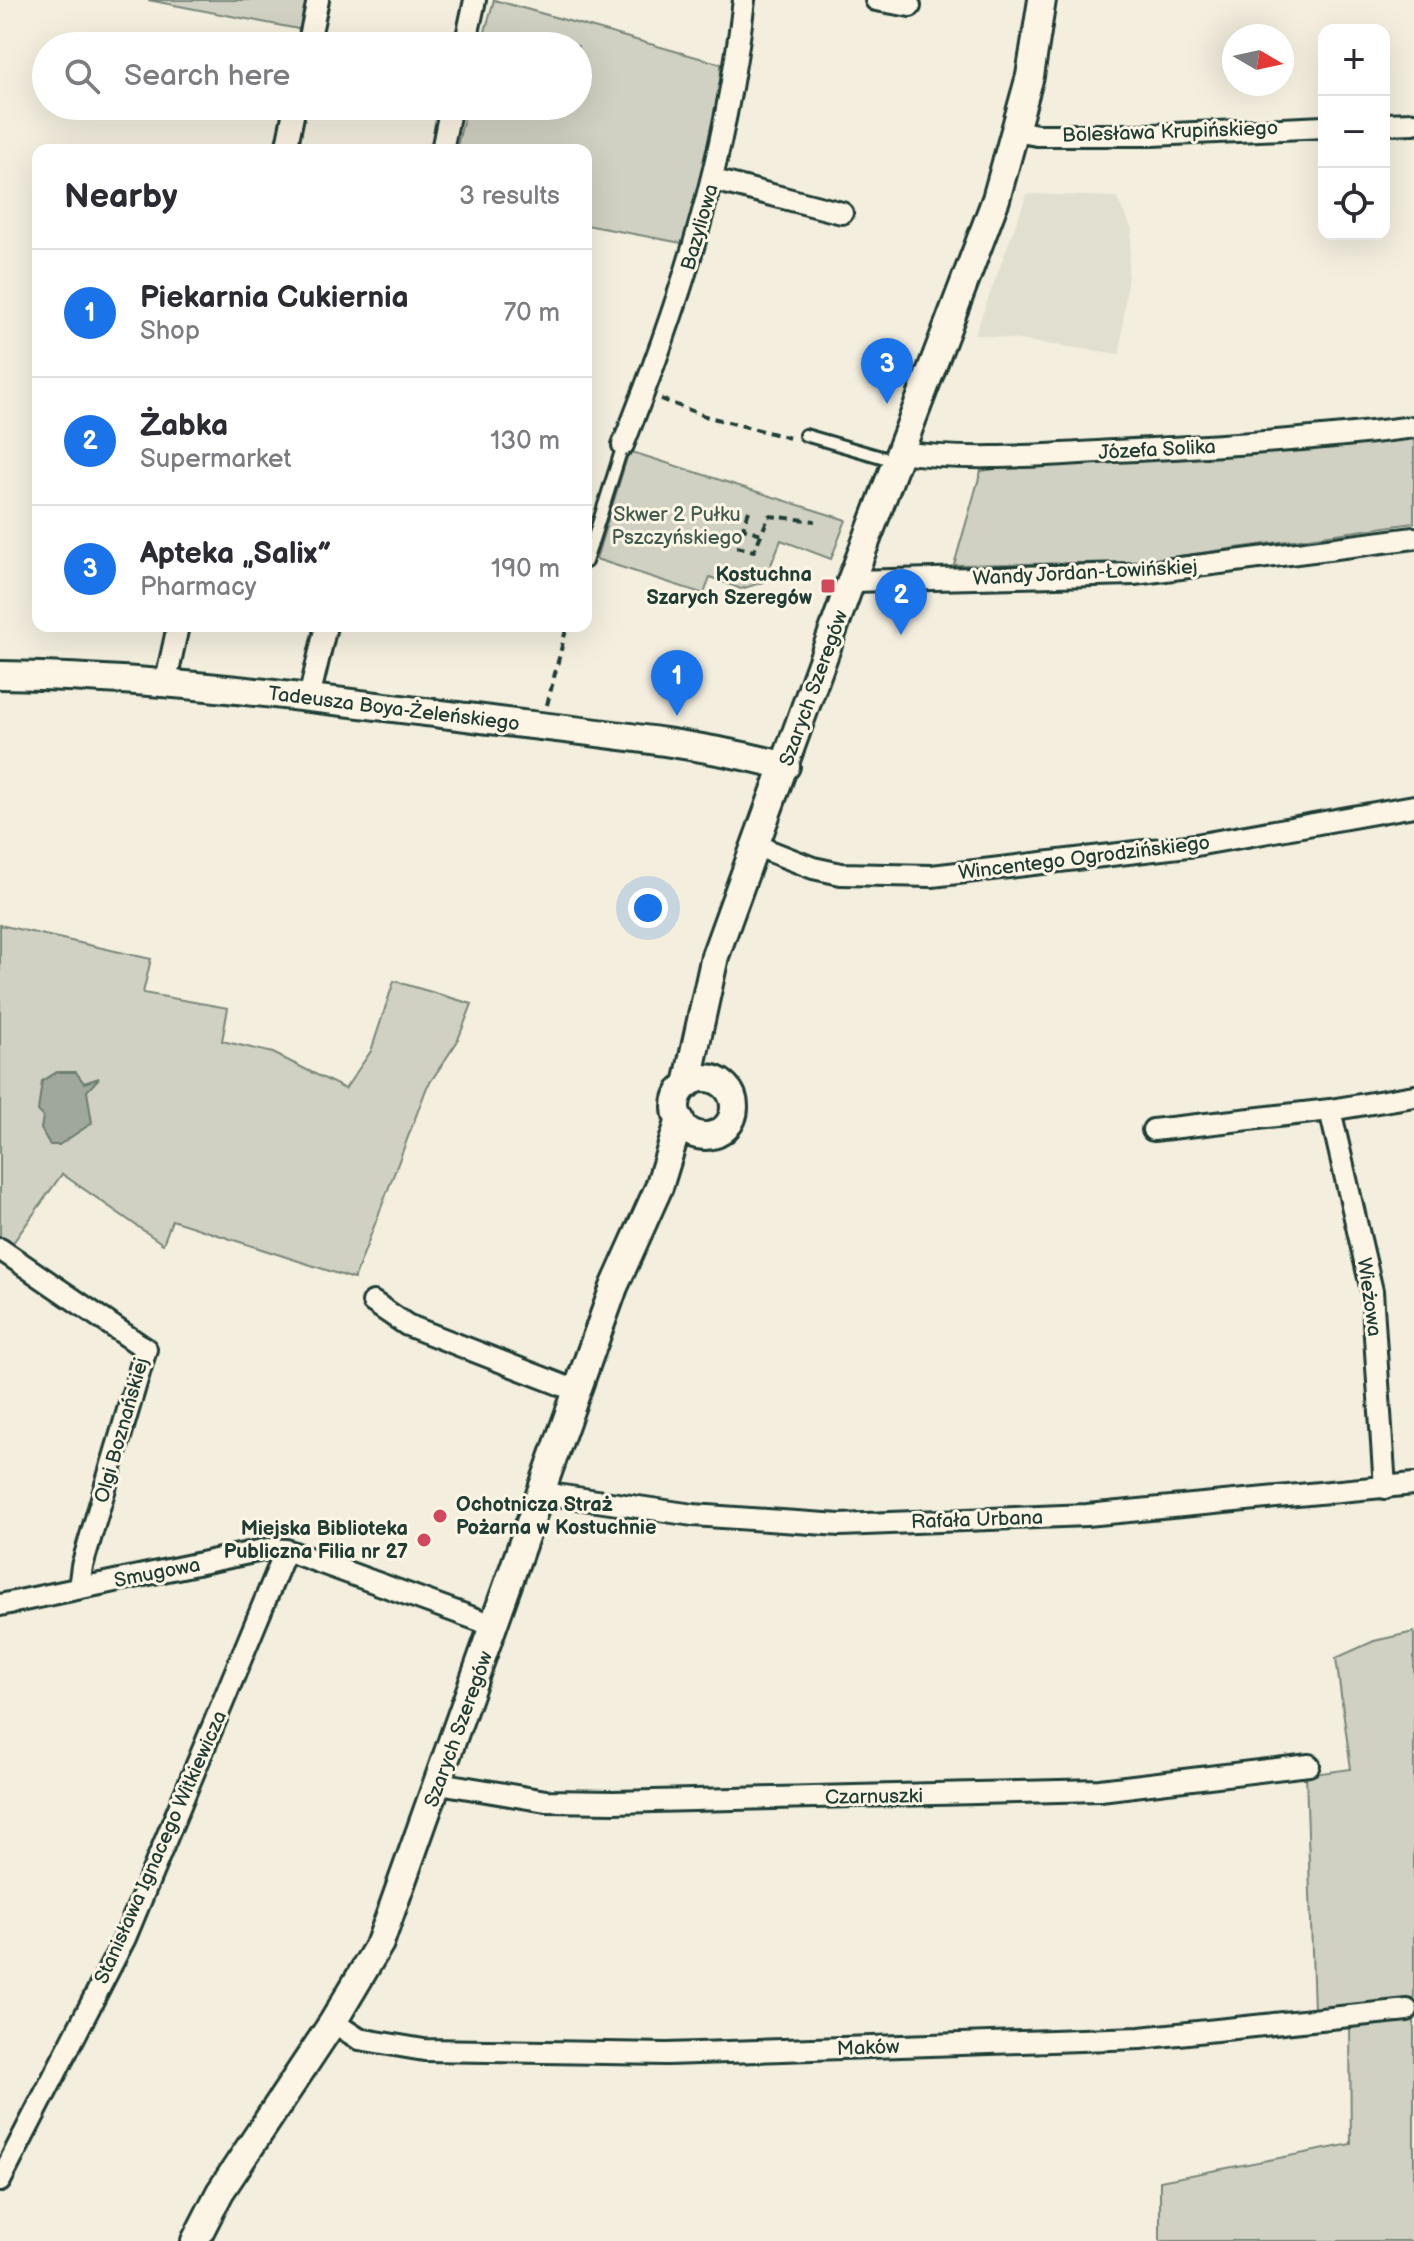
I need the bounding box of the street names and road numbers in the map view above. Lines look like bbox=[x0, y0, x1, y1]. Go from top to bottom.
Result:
street label: Bolesława Krupińskiego bbox=[1062, 116, 1278, 148]
street label: Bazyliowa bbox=[676, 181, 724, 273]
street label: Józefa Solika bbox=[1098, 435, 1216, 465]
street label: Wandy Jordan-Łowińskiej bbox=[972, 555, 1198, 591]
street label: Szarych Szeregów bbox=[775, 606, 854, 770]
street label: Tadeusza Boya-Żeleńskiego bbox=[267, 681, 521, 736]
street label: Wincentego Ogrodzińskiego bbox=[957, 831, 1211, 885]
street label: Wieżowa bbox=[1352, 1256, 1386, 1338]
street label: Olgi Boznańskiej bbox=[90, 1355, 154, 1506]
street label: Rafała Urbana bbox=[911, 1506, 1044, 1534]
street label: Smugowa bbox=[112, 1553, 202, 1593]
street label: Szarych Szeregów bbox=[420, 1647, 499, 1811]
street label: Stanisława Ignacego Witkiewicza bbox=[90, 1707, 232, 1988]
street label: Czarnuszki bbox=[825, 1784, 923, 1810]
street label: Maków bbox=[836, 2035, 900, 2061]

